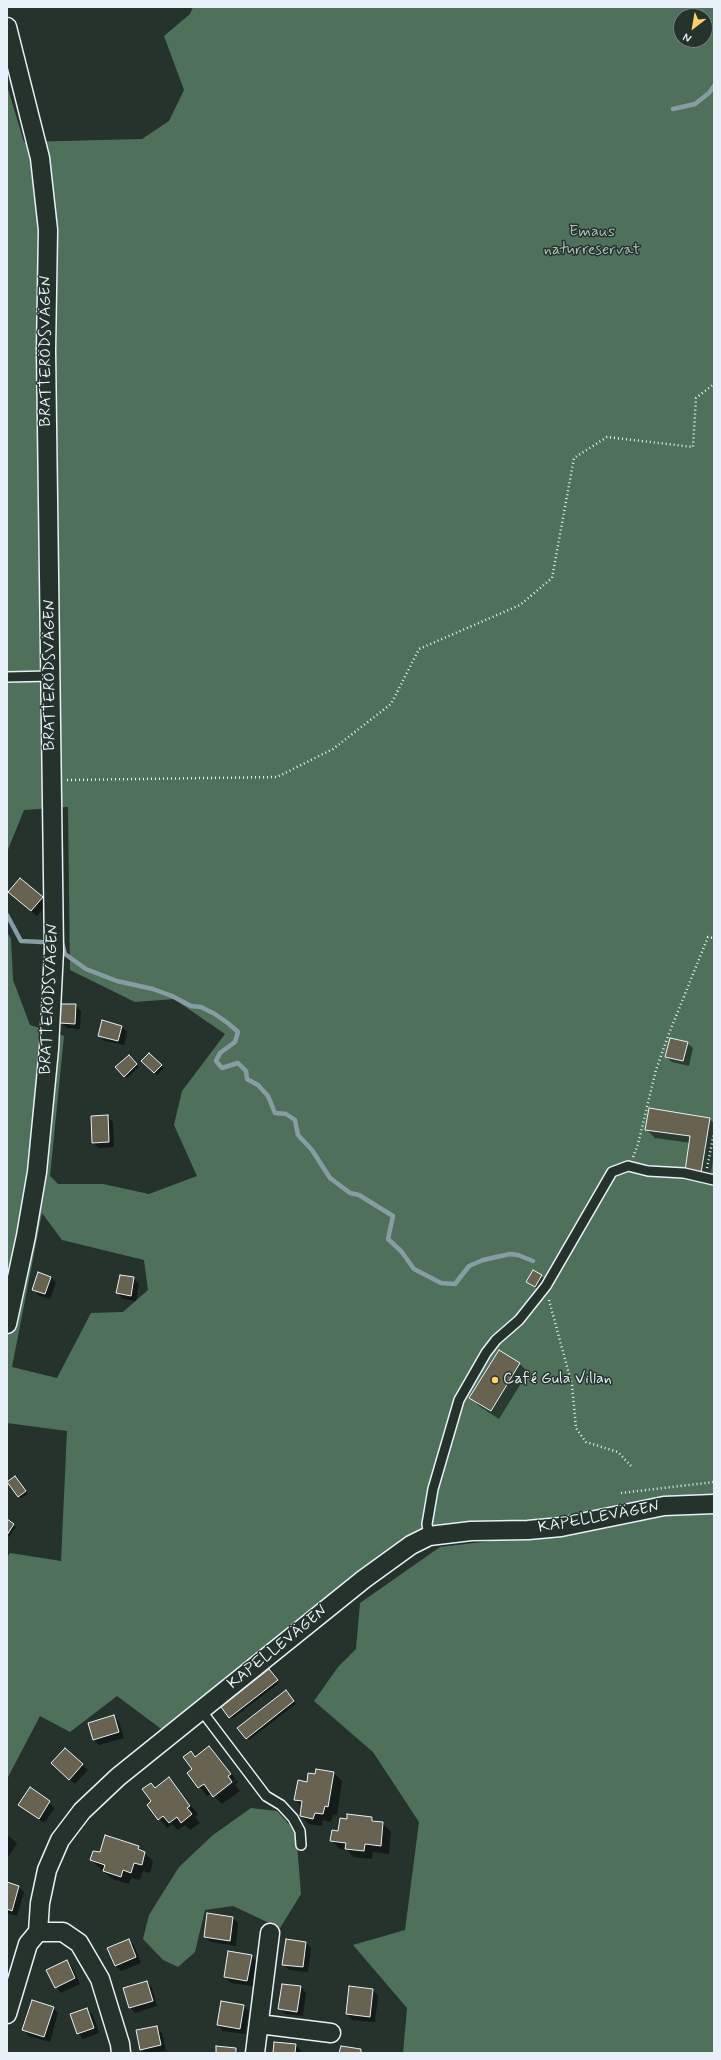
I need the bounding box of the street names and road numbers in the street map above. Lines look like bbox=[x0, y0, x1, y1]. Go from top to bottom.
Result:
street label: BRATTERÖDSVÄGEN bbox=[37, 275, 57, 427]
street label: BRATTERÖDSVÄGEN bbox=[41, 599, 61, 751]
street label: BRATTERÖDSVÄGEN bbox=[36, 923, 64, 1075]
street label: KAPELLEVÄGEN bbox=[537, 1498, 661, 1538]
street label: KAPELLEVÄGEN bbox=[224, 1602, 332, 1694]

